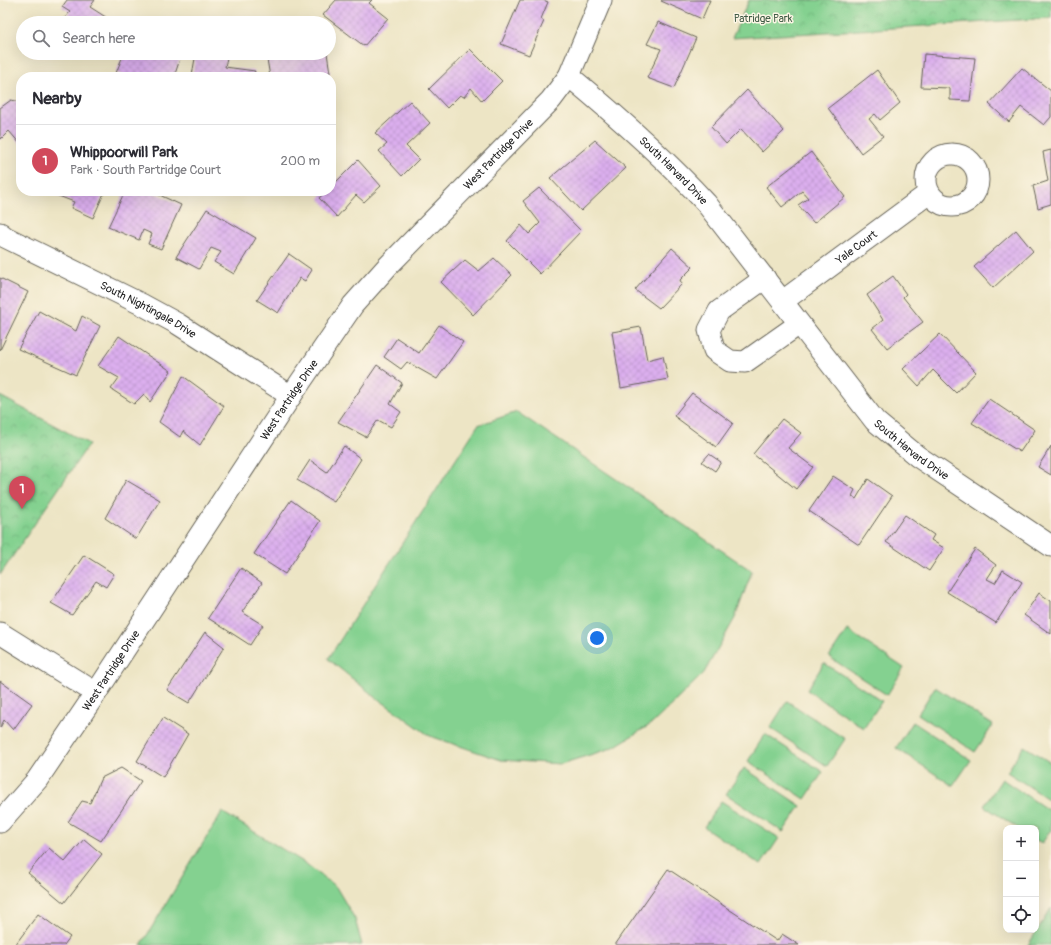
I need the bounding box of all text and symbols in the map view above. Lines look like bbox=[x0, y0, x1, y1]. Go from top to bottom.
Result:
park label: Patridge Park bbox=[734, 12, 793, 25]
search box bbox=[16, 16, 336, 60]
icon: search bbox=[30, 27, 52, 49]
text: Search here bbox=[62, 29, 135, 48]
text: Nearby bbox=[32, 88, 81, 109]
street label: West Partridge Drive bbox=[461, 115, 536, 192]
street label: South Harvard Drive bbox=[637, 134, 711, 207]
text: Whippoorwill Park bbox=[70, 143, 178, 162]
text: 1 bbox=[42, 153, 48, 169]
text: 200 m bbox=[281, 153, 320, 169]
text: Park · South Partridge Court bbox=[70, 162, 221, 178]
street label: Yale Court bbox=[832, 227, 880, 267]
street label: South Nightingale Drive bbox=[98, 278, 199, 341]
street label: West Partridge Drive bbox=[257, 357, 321, 442]
street label: South Harvard Drive bbox=[871, 416, 952, 482]
pin: 1 bbox=[9, 476, 35, 509]
street label: West Partridge Drive bbox=[79, 627, 142, 713]
your location bbox=[587, 628, 607, 648]
map controls bbox=[1003, 825, 1039, 933]
button: + bbox=[1003, 825, 1039, 861]
button: − bbox=[1003, 861, 1039, 897]
button: locate bbox=[1003, 897, 1039, 933]

